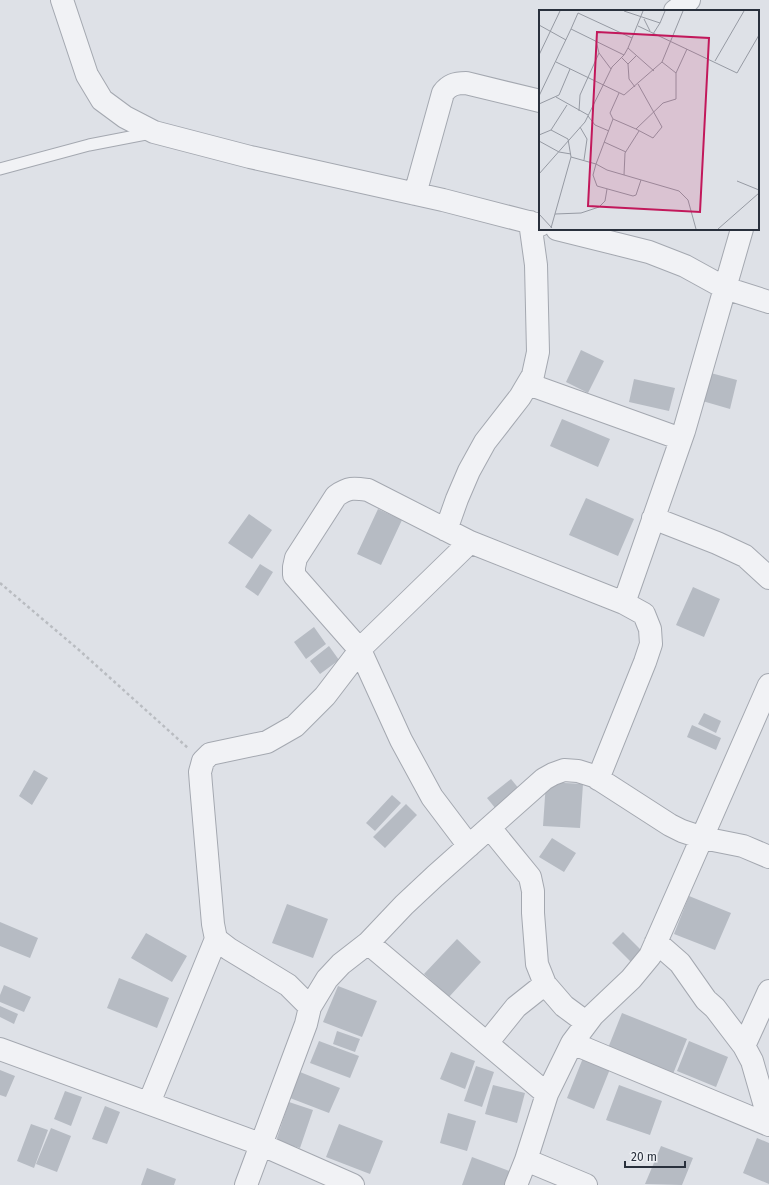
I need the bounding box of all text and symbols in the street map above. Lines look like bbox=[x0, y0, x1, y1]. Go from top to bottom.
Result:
inset map bbox=[539, 10, 759, 230]
scale bar bbox=[625, 1143, 685, 1169]
text: 20 m bbox=[631, 1150, 657, 1164]

